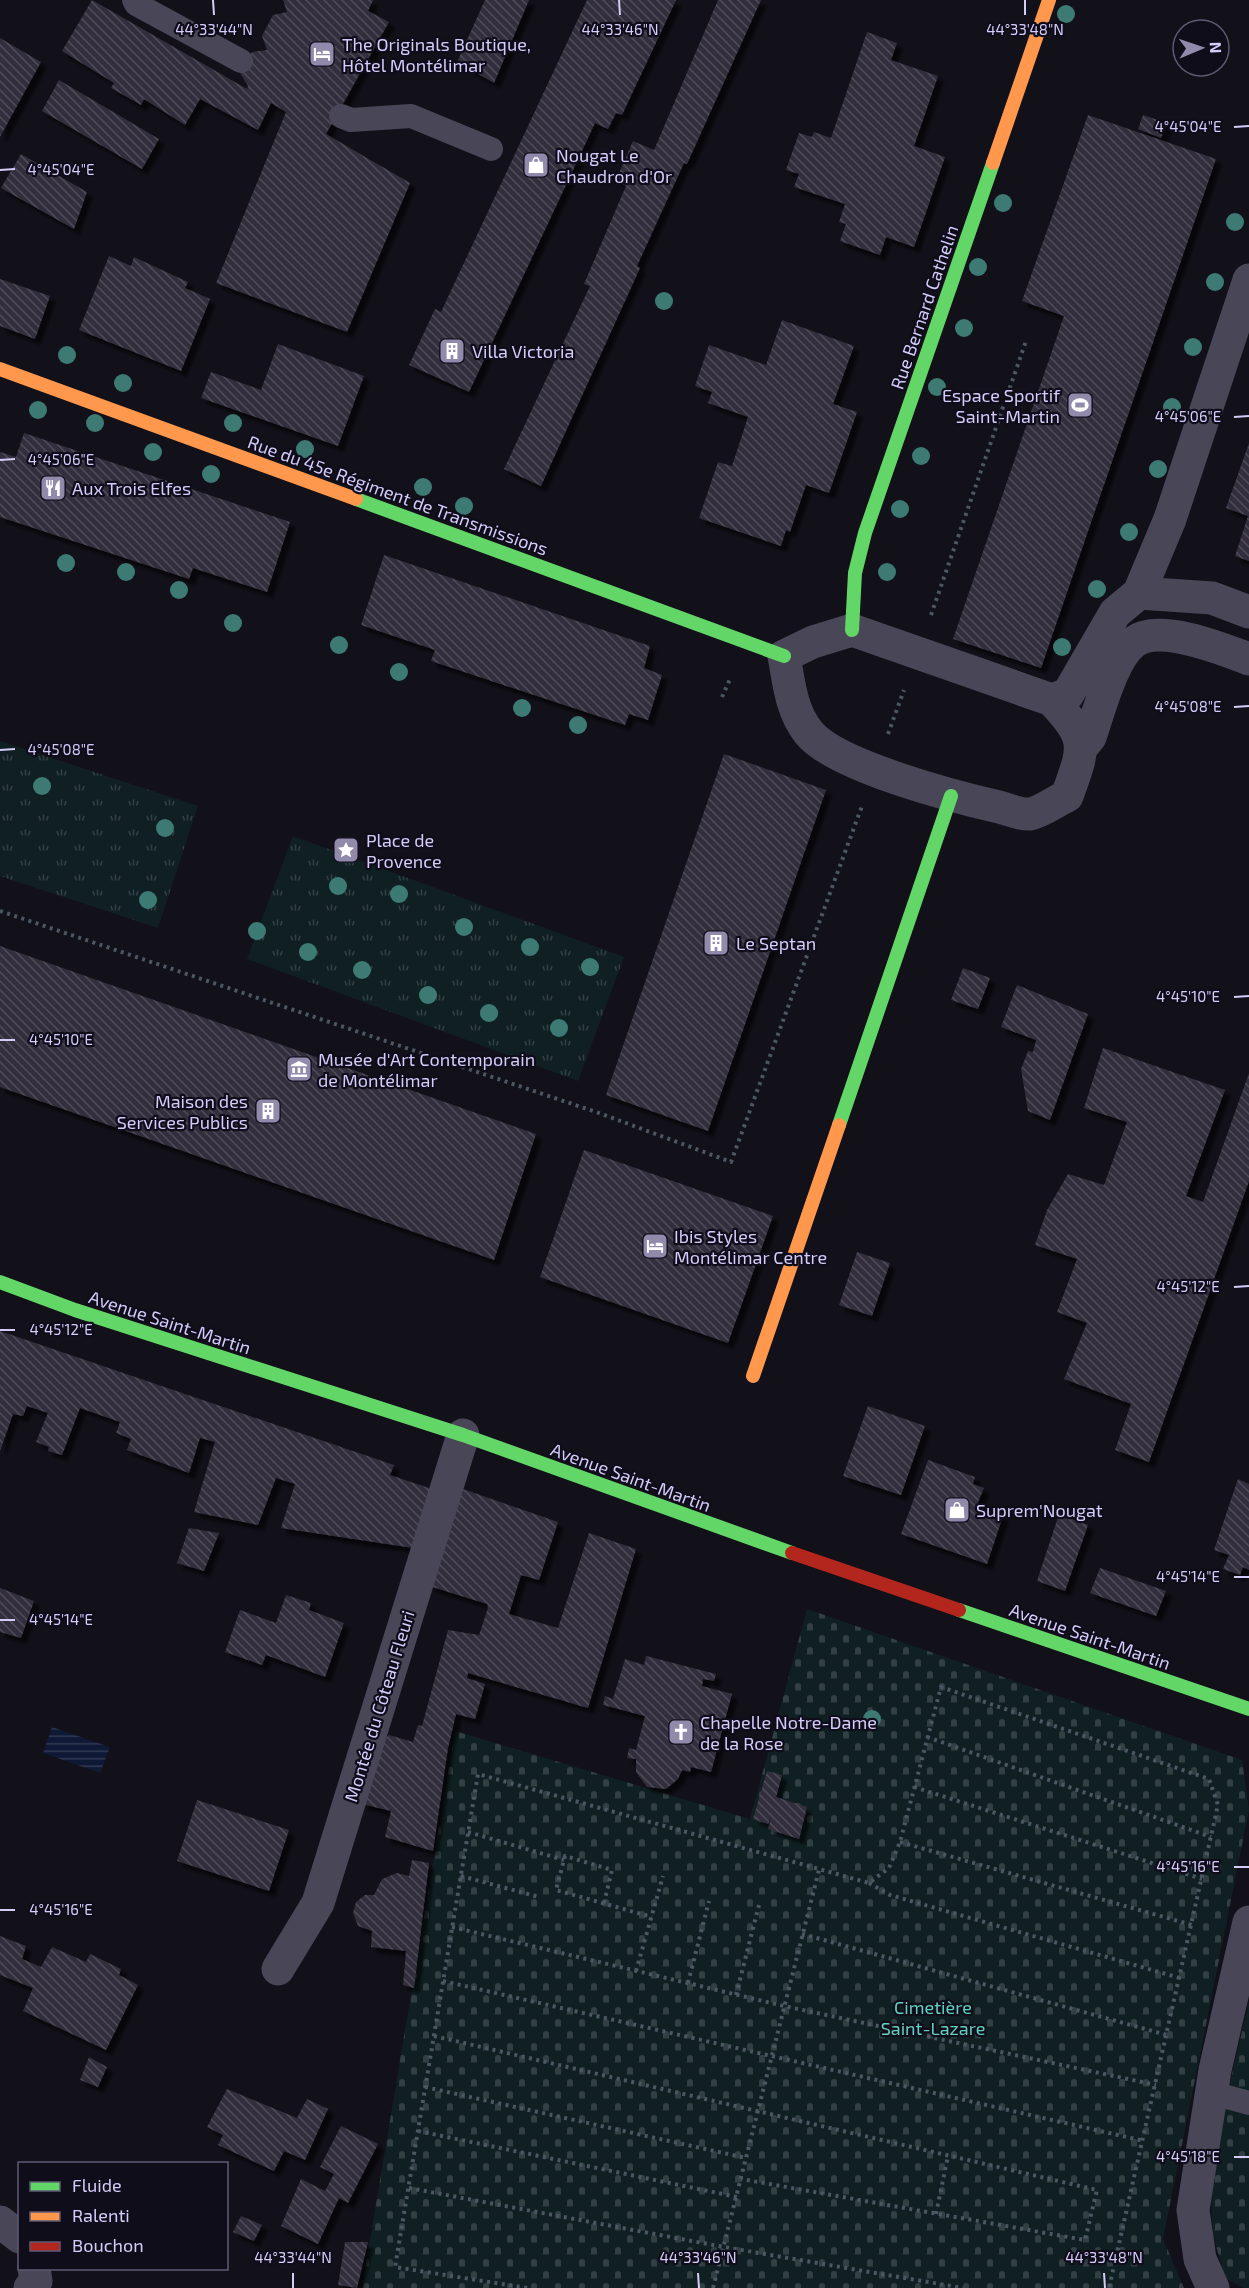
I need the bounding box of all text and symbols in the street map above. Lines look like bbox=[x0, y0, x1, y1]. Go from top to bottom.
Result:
north arrow bbox=[1171, 18, 1231, 78]
text: 44°33'44"N bbox=[175, 20, 253, 38]
text: 44°33'46"N bbox=[581, 20, 659, 38]
text: 44°33'48"N bbox=[986, 20, 1064, 38]
place label: The Originals Boutique, Hôtel Montélimar bbox=[342, 33, 531, 76]
hotel icon: The Originals Boutique, Hôtel Montélimar bbox=[307, 39, 337, 69]
text: N bbox=[1207, 41, 1226, 54]
text: 4°45'04"E bbox=[1155, 117, 1221, 135]
place label: Nougat Le Chaudron d'Or bbox=[556, 144, 672, 187]
shop icon: Nougat Le Chaudron d'Or bbox=[521, 150, 551, 180]
text: 4°45'04"E bbox=[28, 160, 94, 178]
street label: Rue Bernard Cathelin bbox=[886, 222, 962, 392]
building icon: Villa Victoria bbox=[437, 336, 467, 366]
place label: Villa Victoria bbox=[472, 340, 574, 362]
place label: Espace Sportif Saint-Martin bbox=[942, 384, 1061, 427]
sports icon: Espace Sportif Saint-Martin bbox=[1065, 390, 1095, 420]
text: 4°45'06"E bbox=[1155, 407, 1221, 425]
street label: Rue du 45e Régiment de Transmissions bbox=[245, 430, 551, 560]
text: 4°45'06"E bbox=[28, 450, 94, 468]
restaurant icon: Aux Trois Elfes bbox=[38, 473, 68, 503]
place label: Aux Trois Elfes bbox=[72, 477, 191, 499]
text: 4°45'08"E bbox=[1155, 697, 1221, 715]
text: 4°45'08"E bbox=[28, 740, 94, 758]
place label: Place de Provence bbox=[366, 829, 442, 872]
place icon: Place de Provence bbox=[331, 835, 361, 865]
building icon: Le Septan bbox=[701, 928, 731, 958]
place label: Le Septan bbox=[736, 932, 816, 954]
text: 4°45'10"E bbox=[1156, 987, 1220, 1005]
text: 4°45'10"E bbox=[29, 1030, 93, 1048]
place label: Musée d'Art Contemporain de Montélimar bbox=[318, 1048, 535, 1091]
museum icon: Musée d'Art Contemporain de Montélimar bbox=[284, 1054, 314, 1084]
place label: Maison des Services Publics bbox=[117, 1090, 248, 1133]
building icon: Maison des Services Publics bbox=[253, 1096, 283, 1126]
place label: Ibis Styles Montélimar Centre bbox=[674, 1225, 827, 1268]
hotel icon: Ibis Styles Montélimar Centre bbox=[640, 1231, 670, 1261]
text: 4°45'12"E bbox=[1156, 1277, 1220, 1295]
street label: Avenue Saint-Martin bbox=[86, 1285, 254, 1359]
text: 4°45'12"E bbox=[29, 1320, 93, 1338]
street label: Avenue Saint-Martin bbox=[548, 1438, 714, 1516]
shop icon: Suprem'Nougat bbox=[942, 1495, 972, 1525]
place label: Suprem'Nougat bbox=[976, 1499, 1103, 1521]
text: 4°45'14"E bbox=[1156, 1567, 1220, 1585]
street label: Avenue Saint-Martin bbox=[1007, 1598, 1173, 1674]
street label: Montée du Côteau Fleuri bbox=[339, 1608, 419, 1804]
text: 4°45'14"E bbox=[29, 1610, 93, 1628]
place label: Chapelle Notre-Dame de la Rose bbox=[700, 1711, 877, 1754]
church icon: Chapelle Notre-Dame de la Rose bbox=[666, 1717, 696, 1747]
text: 4°45'16"E bbox=[1156, 1857, 1220, 1875]
text: 4°45'16"E bbox=[29, 1900, 93, 1918]
park label: Cimetière Saint-Lazare bbox=[881, 1996, 985, 2039]
text: 4°45'18"E bbox=[1156, 2147, 1220, 2165]
legend bbox=[18, 2162, 228, 2270]
text: Fluide bbox=[72, 2174, 122, 2196]
text: Ralenti bbox=[72, 2204, 130, 2226]
text: Bouchon bbox=[72, 2234, 144, 2256]
text: 44°33'44"N bbox=[254, 2248, 332, 2266]
text: 44°33'46"N bbox=[659, 2248, 737, 2266]
text: 44°33'48"N bbox=[1065, 2248, 1143, 2266]

